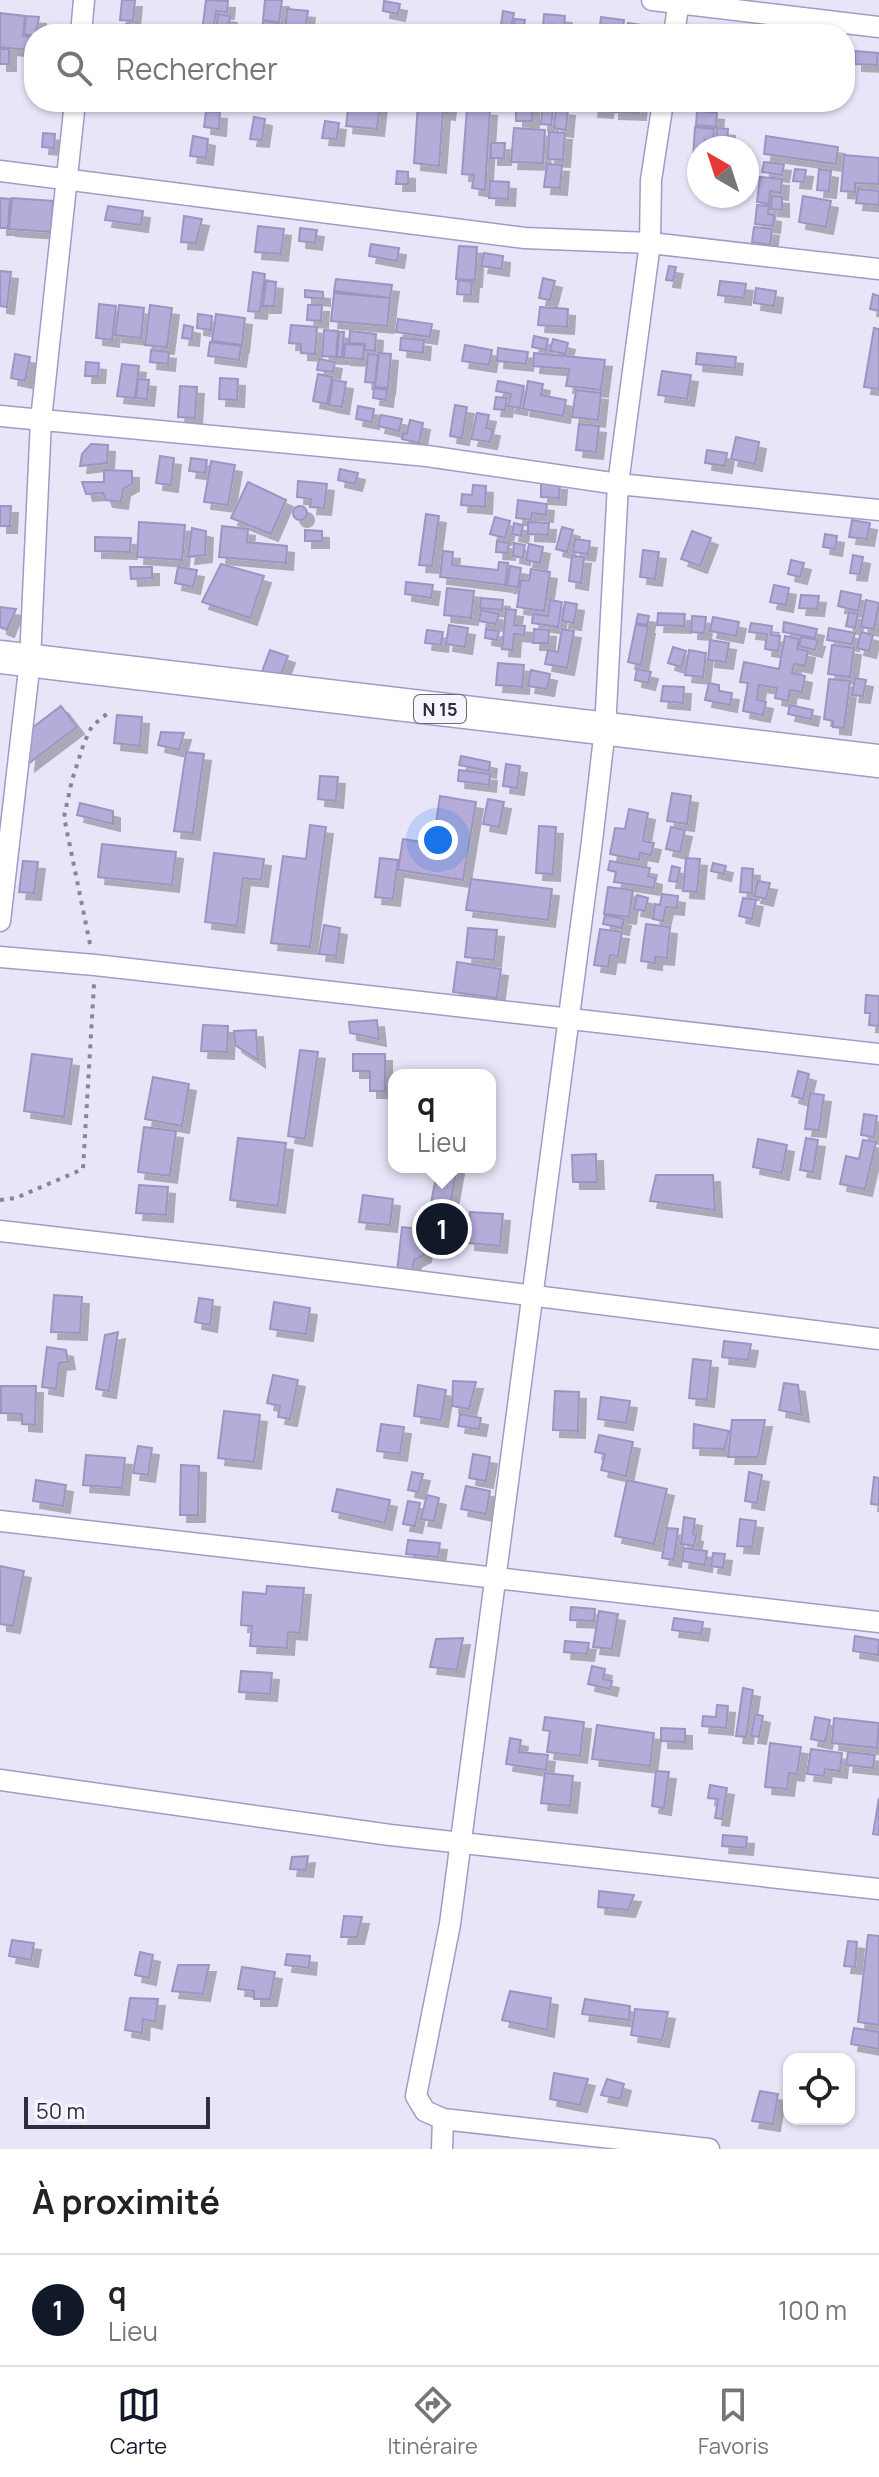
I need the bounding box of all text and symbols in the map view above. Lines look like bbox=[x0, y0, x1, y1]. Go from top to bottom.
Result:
search box bbox=[24, 24, 855, 112]
icon: search bbox=[52, 46, 96, 90]
text: Rechercher bbox=[116, 48, 278, 89]
north arrow bbox=[687, 136, 759, 208]
road number: N 15 bbox=[414, 695, 466, 723]
your location bbox=[418, 820, 458, 860]
popup bbox=[388, 1069, 496, 1173]
text: q bbox=[417, 1083, 436, 1124]
text: Lieu bbox=[417, 1124, 467, 1160]
pin: 1 bbox=[416, 1199, 468, 1259]
map controls bbox=[783, 2053, 855, 2125]
button: locate bbox=[783, 2053, 855, 2125]
scale bar bbox=[24, 2093, 210, 2129]
text: 50 m bbox=[36, 2096, 85, 2126]
text: À proximité bbox=[32, 2178, 220, 2224]
text: q bbox=[108, 2272, 127, 2313]
text: 1 bbox=[52, 2292, 64, 2328]
text: 100 m bbox=[778, 2292, 847, 2328]
text: Lieu bbox=[108, 2313, 158, 2349]
tab: Carte bbox=[110, 2383, 167, 2461]
tab: Itinéraire bbox=[387, 2383, 478, 2461]
tab: Favoris bbox=[698, 2383, 769, 2461]

